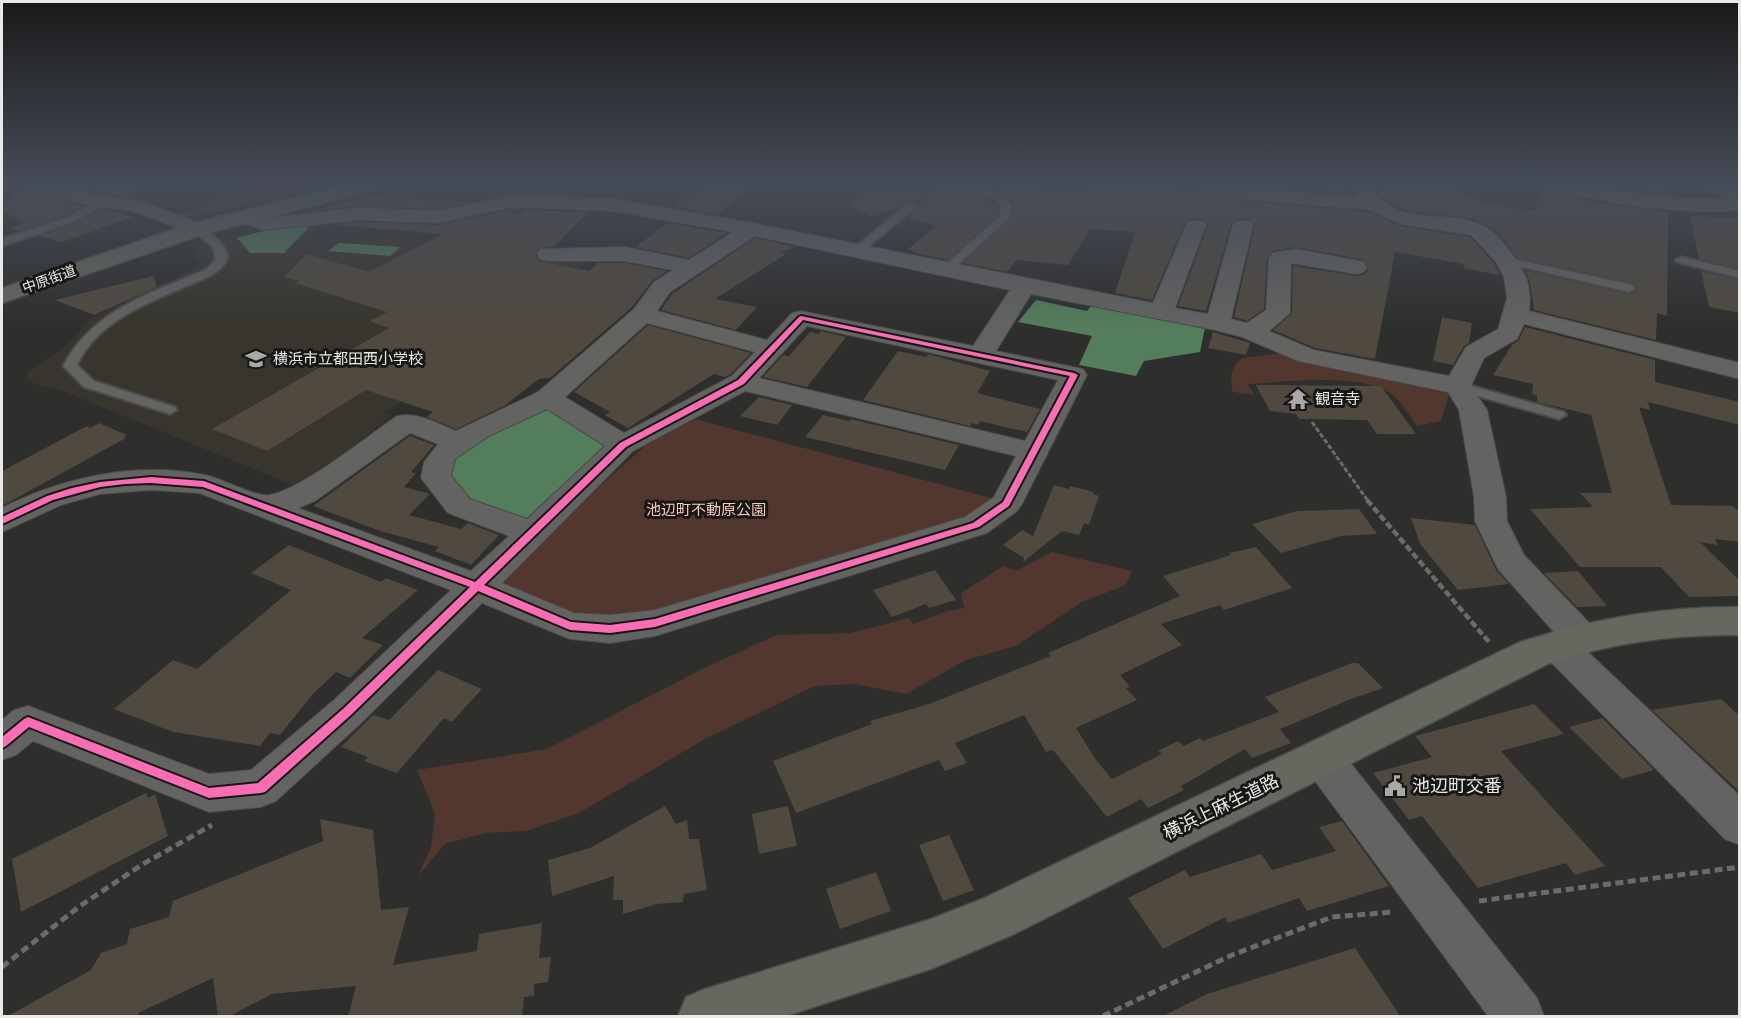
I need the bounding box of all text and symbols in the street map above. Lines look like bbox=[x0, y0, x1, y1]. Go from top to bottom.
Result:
street label: 中原街道 bbox=[20, 262, 78, 296]
school or university icon: 横浜市立都田西小学校 bbox=[244, 347, 268, 371]
place label: 横浜市立都田西小学校 bbox=[273, 350, 423, 367]
temple icon: 観音寺 bbox=[1286, 387, 1310, 411]
place label: 観音寺 bbox=[1315, 390, 1360, 407]
park label: 池辺町不動原公園 bbox=[646, 501, 766, 518]
street label: 横浜上麻生道路 bbox=[1160, 770, 1282, 844]
public building icon: 池辺町交番 bbox=[1383, 774, 1407, 798]
place label: 池辺町交番 bbox=[1412, 776, 1502, 796]

